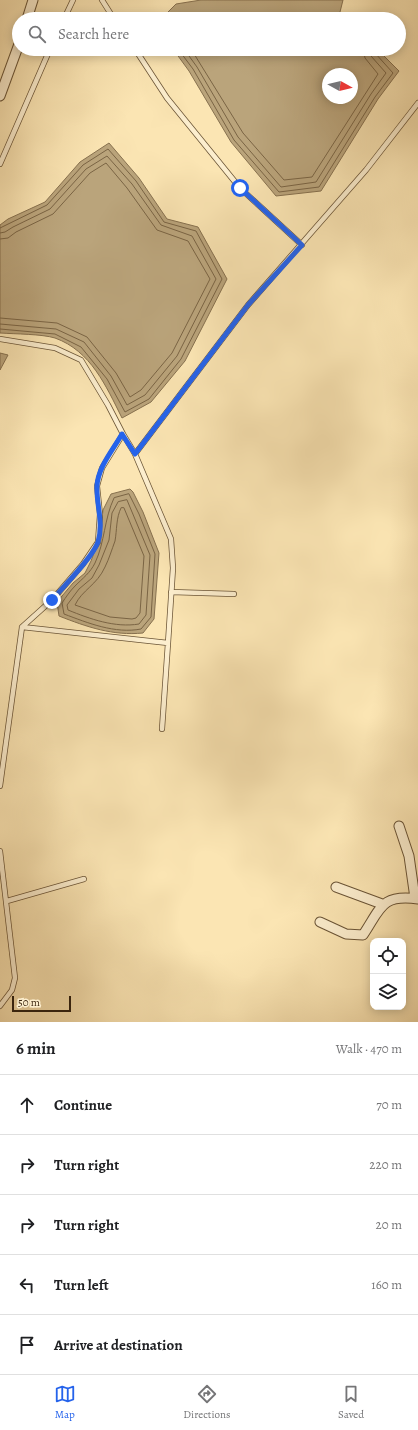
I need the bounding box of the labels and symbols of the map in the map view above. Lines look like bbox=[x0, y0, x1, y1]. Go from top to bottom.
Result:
north arrow bbox=[322, 68, 358, 104]
route start bbox=[231, 179, 249, 197]
route end bbox=[43, 591, 61, 609]
scale bar bbox=[12, 994, 71, 1013]

